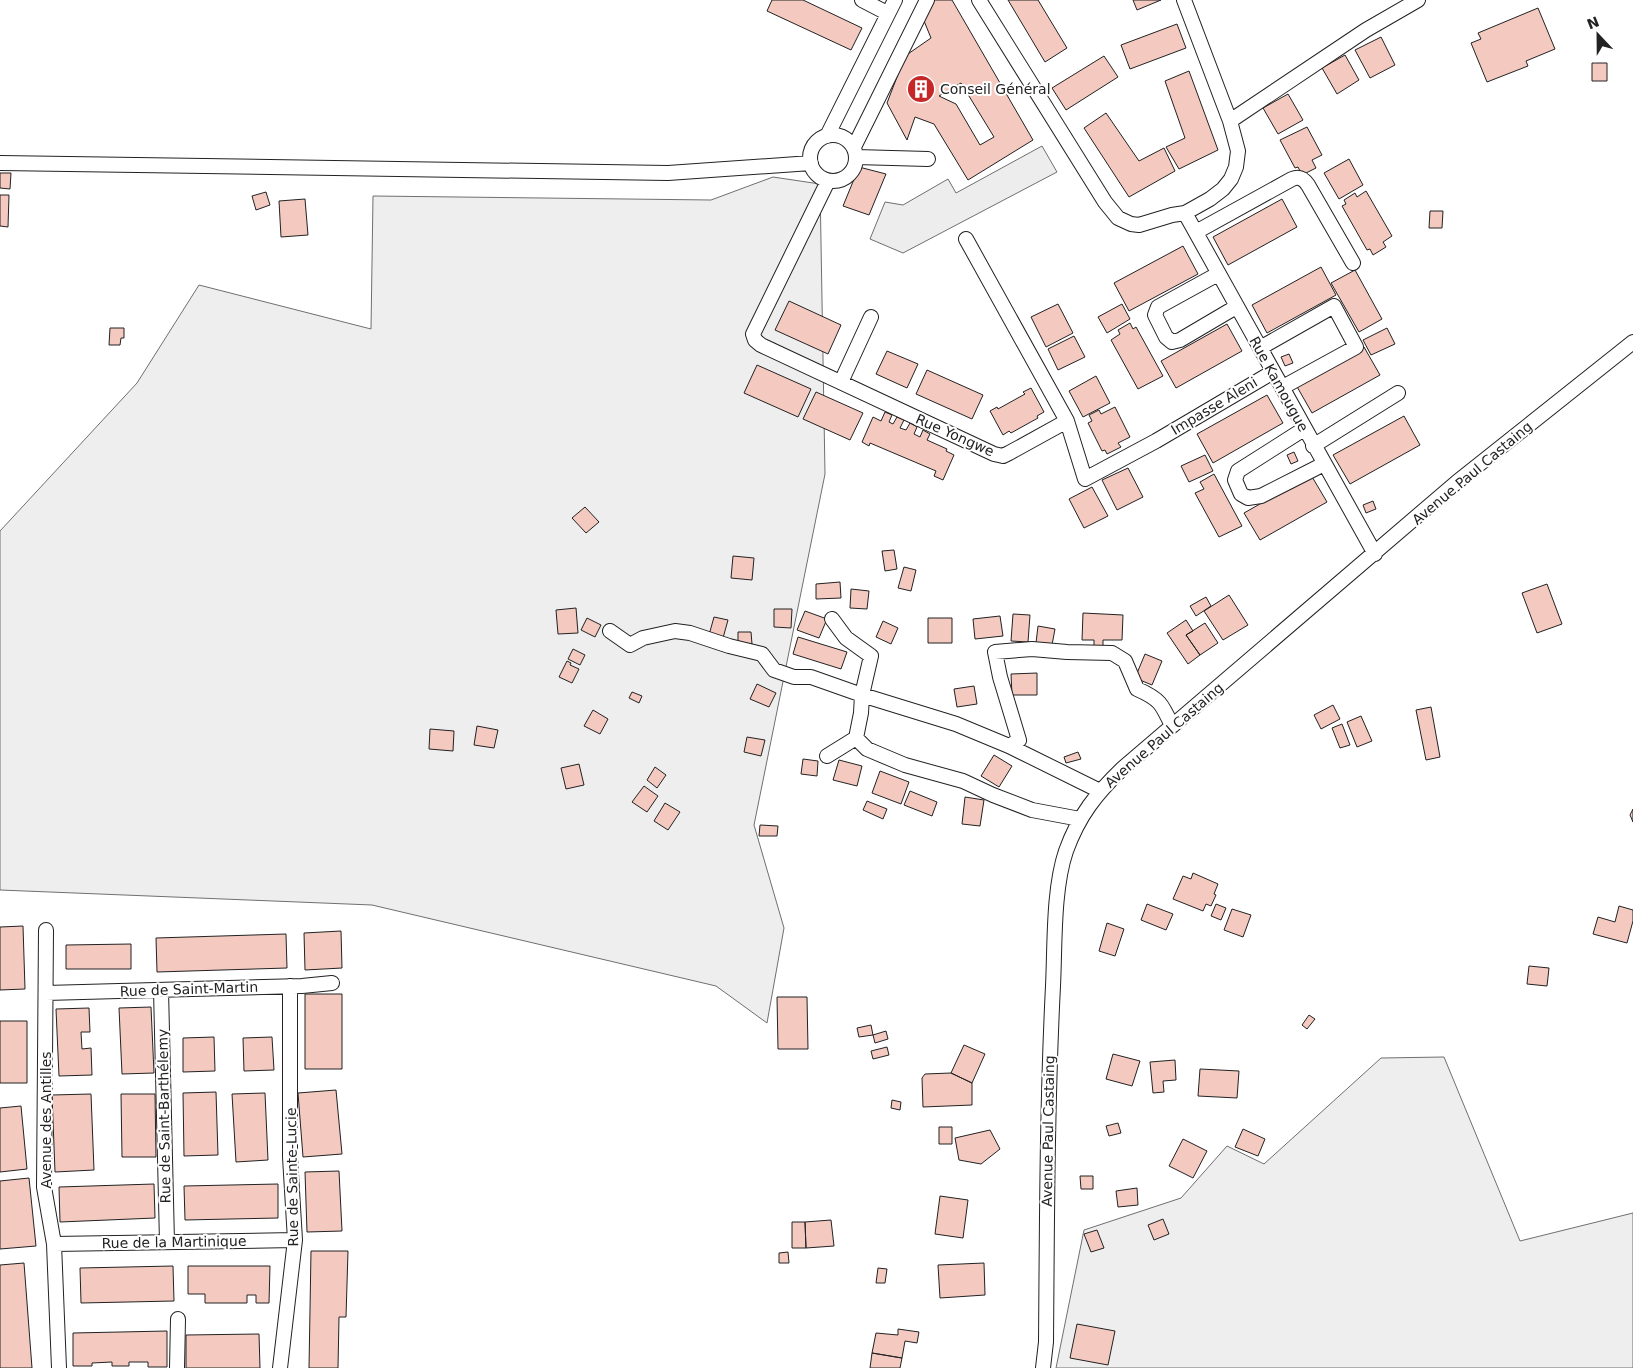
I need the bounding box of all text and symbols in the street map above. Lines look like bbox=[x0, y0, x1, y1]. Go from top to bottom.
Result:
north arrow bbox=[1573, 10, 1623, 60]
text: N bbox=[1585, 13, 1602, 33]
building icon: Conseil Général bbox=[906, 74, 936, 104]
place label: Conseil Général bbox=[940, 81, 1051, 97]
street label: Rue Kamougue bbox=[1246, 334, 1312, 434]
street label: Impasse Aleni bbox=[1168, 374, 1260, 438]
street label: Rue Yongwe bbox=[913, 411, 997, 459]
street label: Avenue Paul Castaing bbox=[1409, 418, 1535, 528]
street label: Avenue Paul Castaing bbox=[1102, 679, 1226, 791]
street label: Rue de Saint-Martin bbox=[120, 979, 258, 999]
street label: Rue de Saint-Barthélemy bbox=[154, 1029, 174, 1203]
street label: Avenue des Antilles bbox=[38, 1051, 54, 1189]
street label: Avenue Paul Castaing bbox=[1039, 1055, 1057, 1207]
street label: Rue de Sainte-Lucie bbox=[283, 1107, 301, 1247]
street label: Rue de la Martinique bbox=[101, 1233, 247, 1251]

